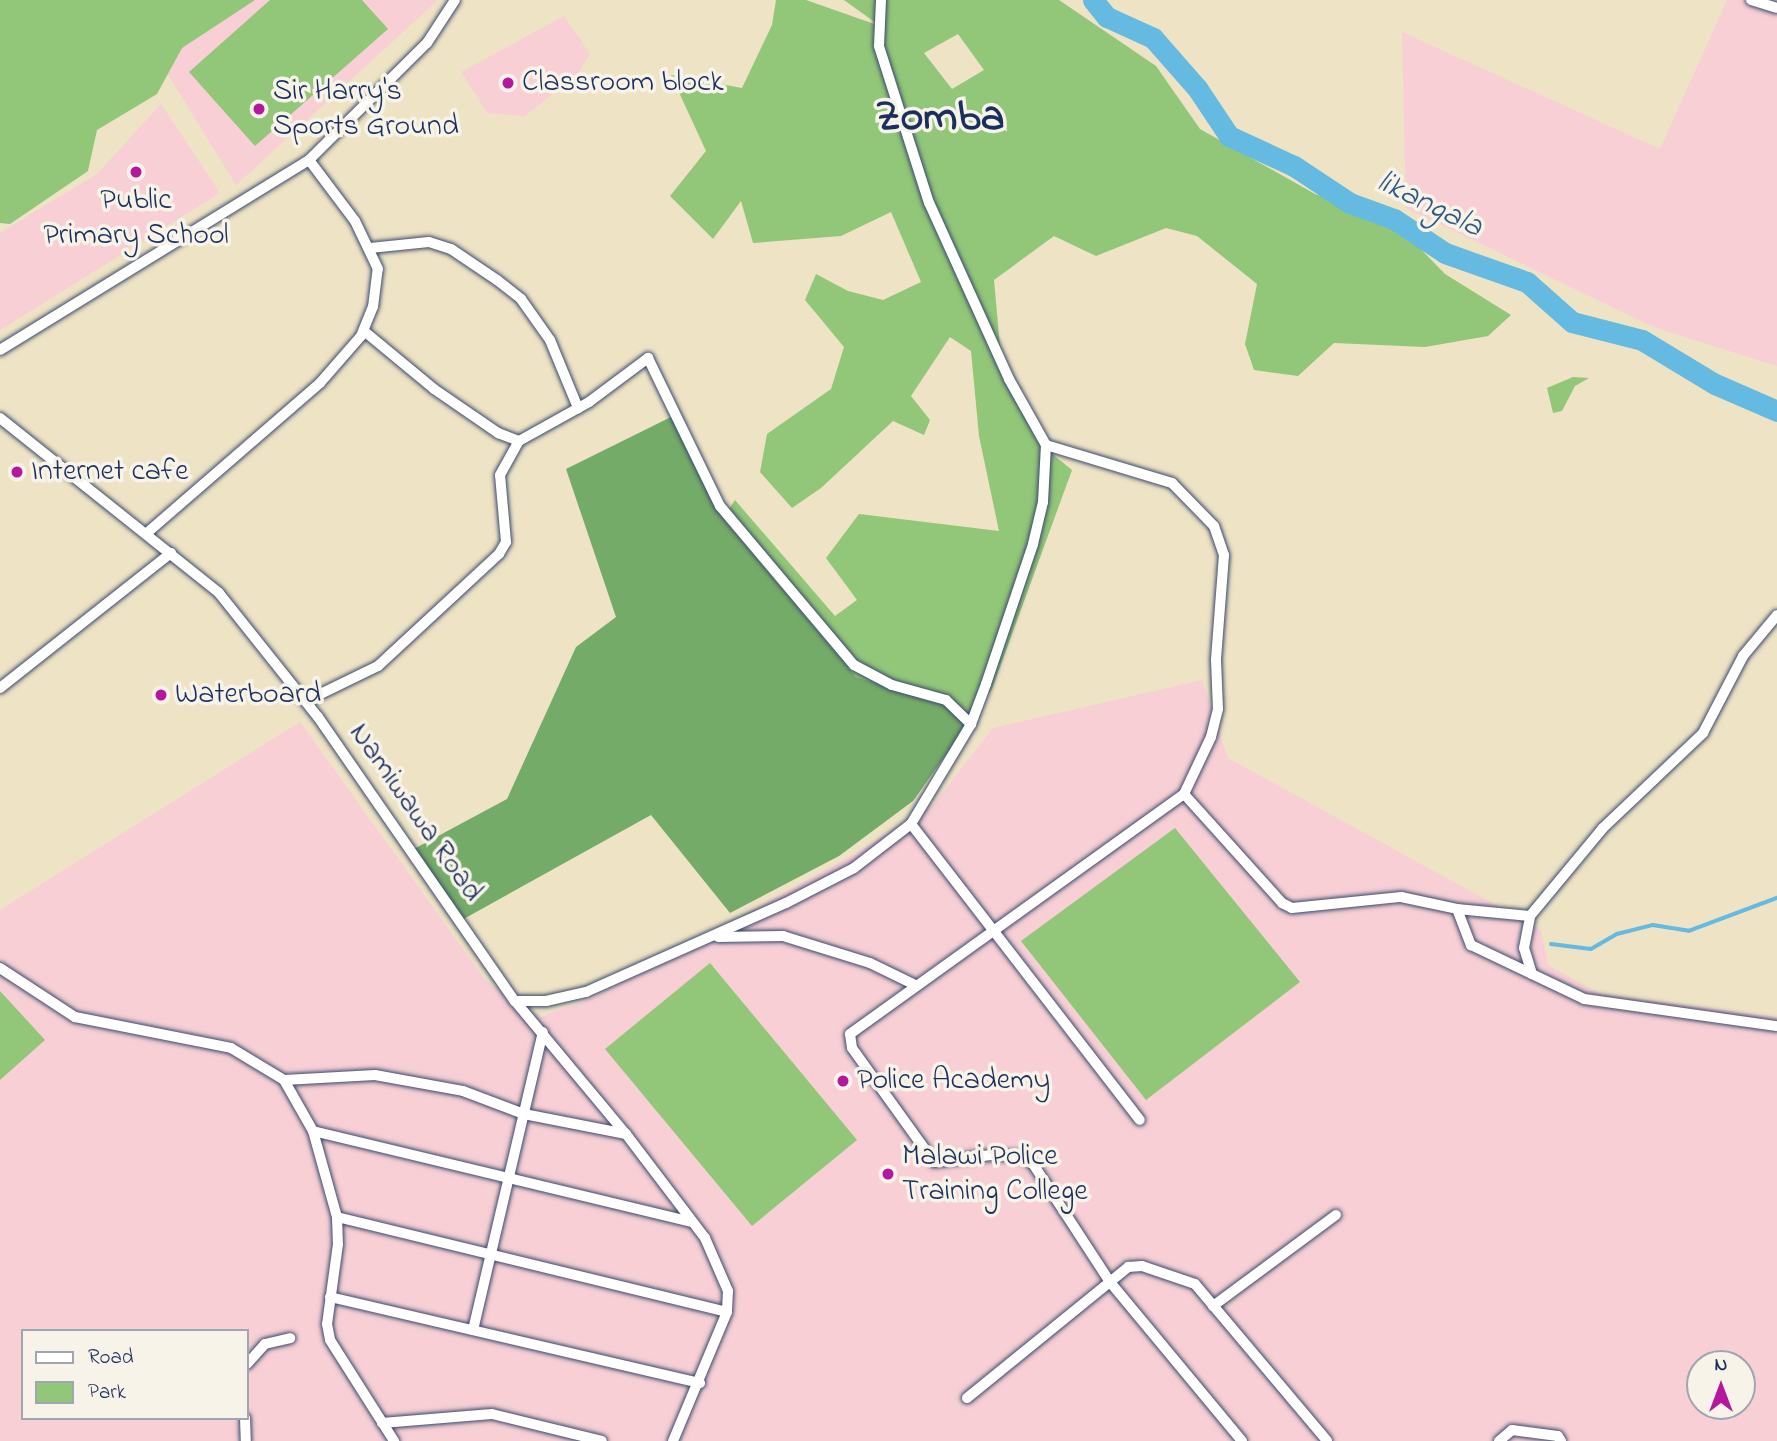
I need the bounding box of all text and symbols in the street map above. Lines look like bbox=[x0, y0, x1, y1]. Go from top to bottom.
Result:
place label: Classroom block bbox=[522, 65, 724, 101]
place label: Sir Harry's Sports Ground bbox=[273, 74, 459, 144]
marker: Classroom block bbox=[500, 75, 516, 91]
district label: Zomba bbox=[875, 92, 1005, 144]
marker: Sir Harry's Sports Ground bbox=[251, 101, 267, 117]
marker: Public Primary School bbox=[128, 164, 144, 180]
water label: likangala bbox=[1370, 164, 1488, 248]
place label: Public Primary School bbox=[43, 183, 229, 254]
place label: Internet cafe bbox=[31, 454, 188, 490]
marker: Internet cafe bbox=[9, 464, 25, 480]
place label: Waterboard bbox=[175, 677, 321, 713]
marker: Waterboard bbox=[153, 687, 169, 703]
street label: Namiwawa Road bbox=[340, 717, 490, 909]
place label: Police Academy bbox=[857, 1063, 1050, 1099]
marker: Police Academy bbox=[835, 1073, 851, 1089]
place label: Malawi Police Training College bbox=[902, 1139, 1088, 1210]
marker: Malawi Police Training College bbox=[880, 1166, 896, 1182]
legend bbox=[21, 1329, 248, 1420]
text: Road bbox=[88, 1343, 134, 1373]
north arrow bbox=[1686, 1350, 1756, 1420]
text: N bbox=[1715, 1352, 1727, 1379]
text: Park bbox=[88, 1378, 126, 1408]

